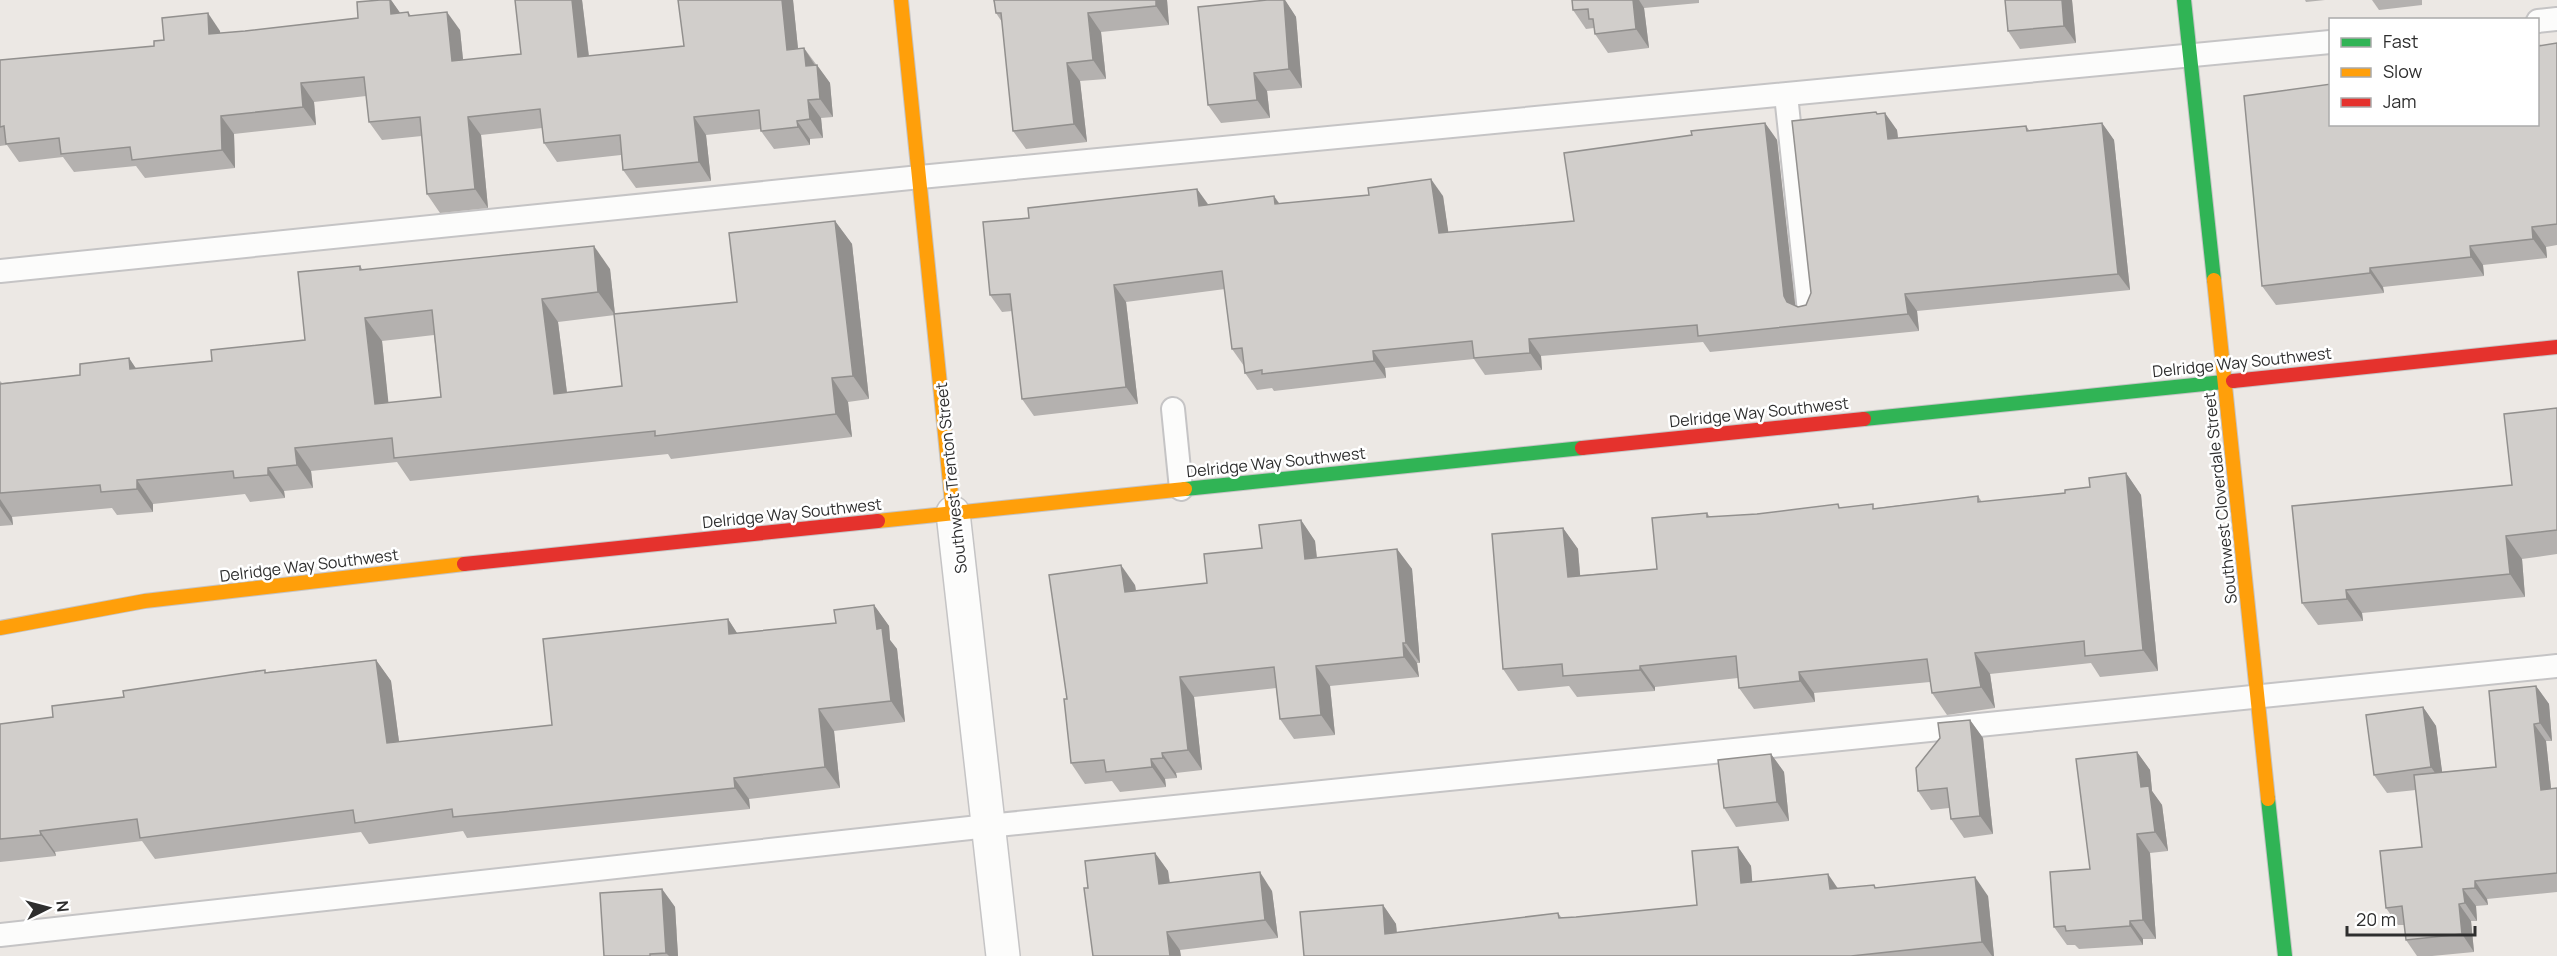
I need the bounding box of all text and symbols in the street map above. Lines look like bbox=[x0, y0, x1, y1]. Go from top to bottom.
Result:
legend bbox=[2329, 18, 2539, 126]
text: Fast bbox=[2383, 29, 2418, 53]
text: Slow bbox=[2383, 59, 2423, 83]
text: Jam bbox=[2383, 89, 2417, 113]
street label: Delridge Way Southwest bbox=[2151, 342, 2333, 382]
street label: Southwest Trenton Street bbox=[930, 381, 972, 575]
street label: Southwest Cloverdale Street bbox=[2198, 391, 2242, 605]
street label: Delridge Way Southwest bbox=[1668, 392, 1850, 432]
street label: Delridge Way Southwest bbox=[1185, 442, 1367, 482]
street label: Delridge Way Southwest bbox=[701, 493, 883, 533]
street label: Delridge Way Southwest bbox=[218, 543, 400, 587]
north arrow bbox=[18, 878, 78, 938]
scale bar bbox=[2347, 899, 2474, 937]
text: N bbox=[51, 900, 74, 913]
text: 20 m bbox=[2356, 907, 2396, 931]

